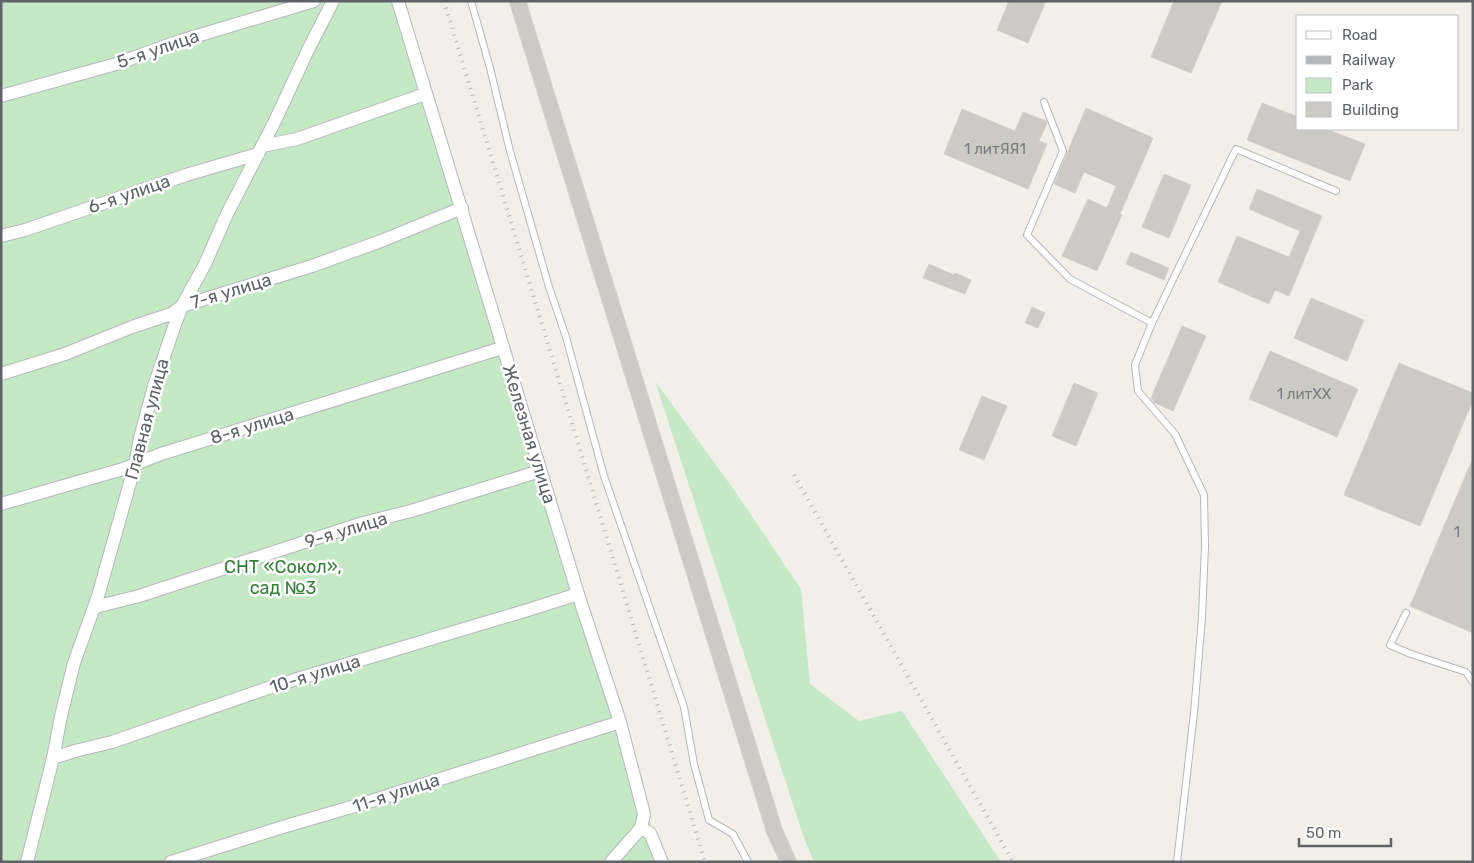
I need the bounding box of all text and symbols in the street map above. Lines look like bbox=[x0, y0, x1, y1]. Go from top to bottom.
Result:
legend bbox=[1296, 15, 1459, 130]
street label: 5-я улица bbox=[114, 25, 202, 73]
text: Road bbox=[1342, 26, 1378, 44]
text: Railway bbox=[1342, 51, 1396, 69]
text: Park bbox=[1342, 76, 1373, 94]
text: Building bbox=[1342, 101, 1399, 119]
house number: 1 литЯЯ1 bbox=[964, 140, 1026, 158]
street label: 6-я улица bbox=[85, 170, 173, 218]
street label: 7-я улица bbox=[188, 268, 274, 314]
street label: Главная улица bbox=[120, 356, 174, 482]
street label: Железная улица bbox=[497, 362, 561, 506]
house number: 1 литХХ bbox=[1277, 385, 1332, 403]
street label: 8-я улица bbox=[208, 403, 296, 449]
street label: 9-я улица bbox=[302, 507, 390, 553]
house number: 1 bbox=[1454, 523, 1460, 541]
park label: СНТ «Сокол», сад №3 bbox=[224, 556, 342, 599]
street label: 10-я улица bbox=[267, 650, 363, 698]
street label: 11-я улица bbox=[350, 769, 442, 817]
scale bar bbox=[1299, 816, 1392, 848]
text: 50 m bbox=[1306, 824, 1341, 842]

